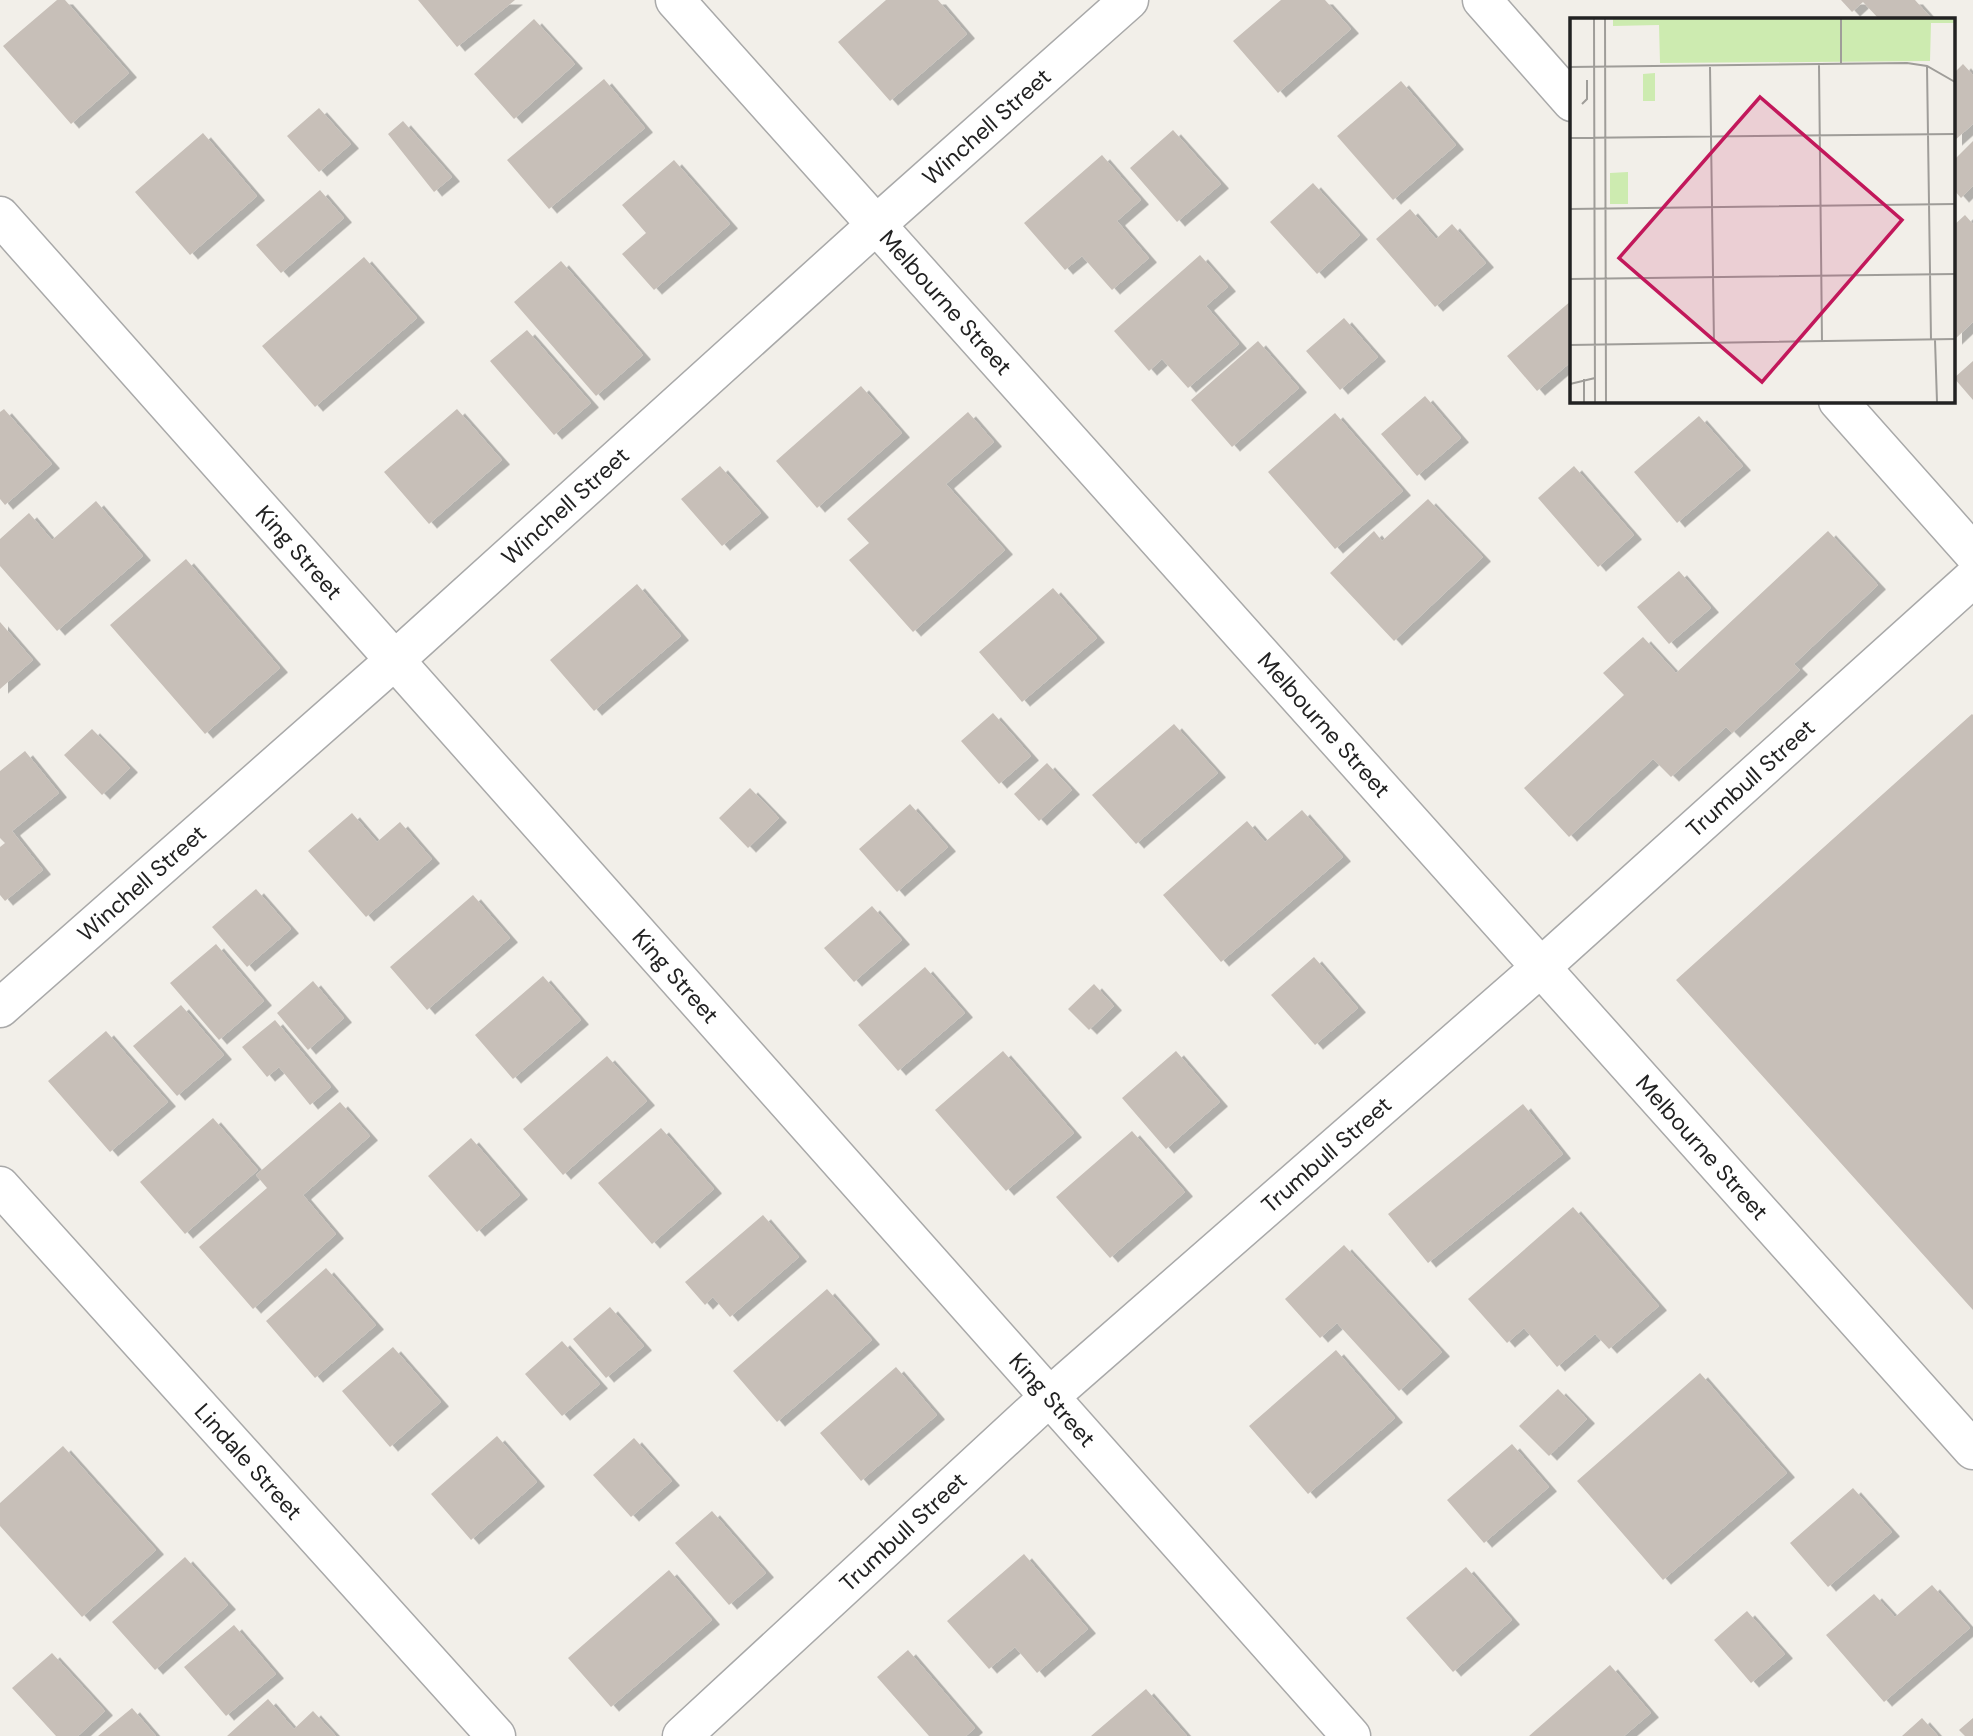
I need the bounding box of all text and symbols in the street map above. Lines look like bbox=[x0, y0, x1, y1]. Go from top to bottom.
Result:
inset map bbox=[1570, 18, 1955, 402]
street label: Winchell Street bbox=[916, 62, 1057, 192]
street label: Melbourne Street bbox=[873, 224, 1019, 381]
street label: Winchell Street bbox=[495, 440, 635, 571]
street label: King Street bbox=[249, 499, 349, 606]
street label: Melbourne Street bbox=[1251, 646, 1397, 804]
street label: Trumbull Street bbox=[1680, 713, 1821, 844]
street label: Winchell Street bbox=[71, 818, 213, 948]
street label: King Street bbox=[626, 923, 725, 1030]
street label: Melbourne Street bbox=[1629, 1069, 1775, 1226]
street label: Trumbull Street bbox=[1255, 1090, 1398, 1220]
street label: King Street bbox=[1002, 1346, 1102, 1453]
street label: Lindale Street bbox=[188, 1397, 309, 1526]
street label: Trumbull Street bbox=[833, 1465, 973, 1598]

